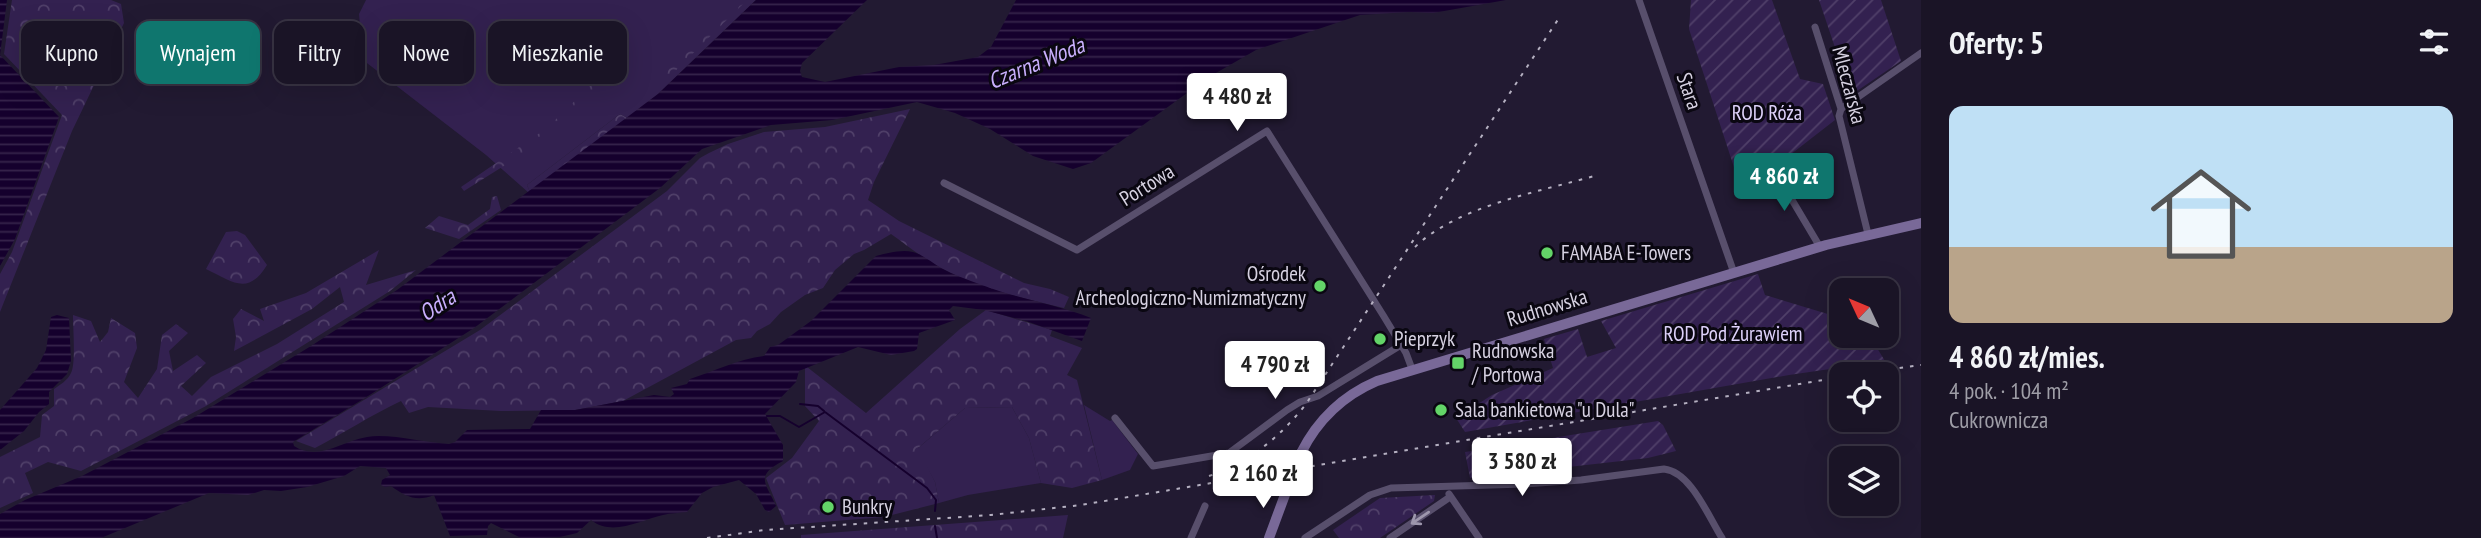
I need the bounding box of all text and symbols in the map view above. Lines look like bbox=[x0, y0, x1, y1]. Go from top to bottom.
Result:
chip: Kupno bbox=[21, 21, 122, 84]
chip: Wynajem bbox=[136, 21, 260, 84]
chip: Filtry bbox=[274, 21, 365, 84]
chip: Nowe bbox=[379, 21, 474, 84]
chip: Mieszkanie bbox=[488, 21, 627, 84]
text: Oferty: 5 bbox=[1949, 23, 2044, 62]
icon: filters bbox=[2415, 23, 2453, 61]
water label: Czarna Woda bbox=[983, 29, 1090, 95]
street label: Mleczarska bbox=[1826, 43, 1873, 127]
street label: Stara bbox=[1671, 69, 1708, 113]
pin: 4 480 zł bbox=[1165, 74, 1309, 133]
text: 4 480 zł bbox=[1203, 81, 1271, 110]
park label: ROD Róża bbox=[1732, 99, 1802, 126]
icon: home bbox=[2138, 151, 2264, 277]
pin: 4 860 zł bbox=[1712, 154, 1856, 213]
street label: Portowa bbox=[1114, 157, 1179, 212]
text: 4 860 zł bbox=[1750, 161, 1818, 190]
place label: FAMABA E-Towers bbox=[1561, 239, 1691, 266]
marker: FAMABA E-Towers bbox=[1539, 245, 1555, 261]
place label: Ośrodek Archeologiczno-Numizmatyczny bbox=[1076, 260, 1306, 311]
marker: Ośrodek Archeologiczno-Numizmatyczny bbox=[1312, 278, 1328, 294]
north arrow bbox=[1829, 278, 1899, 348]
map controls bbox=[1829, 278, 1899, 516]
water label: Odra bbox=[413, 281, 462, 327]
street label: Rudnowska bbox=[1503, 283, 1590, 332]
park label: ROD Pod Żurawiem bbox=[1663, 320, 1803, 347]
place label: Pieprzyk bbox=[1394, 325, 1455, 352]
marker: Pieprzyk bbox=[1372, 331, 1388, 347]
place label: Rudnowska / Portowa bbox=[1471, 337, 1554, 388]
text: 4 860 zł/mies. bbox=[1949, 337, 2105, 376]
pin: 4 790 zł bbox=[1203, 342, 1347, 401]
text: 4 790 zł bbox=[1241, 349, 1309, 378]
marker: Rudnowska / Portowa bbox=[1450, 355, 1466, 371]
button: locate bbox=[1829, 362, 1899, 432]
text: 4 pok. · 104 m² bbox=[1949, 376, 2069, 405]
place label: Sala bankietowa "u Dula" bbox=[1455, 396, 1634, 423]
marker: Sala bankietowa "u Dula" bbox=[1433, 402, 1449, 418]
text: Cukrownicza bbox=[1949, 405, 2048, 434]
pin: 3 580 zł bbox=[1450, 438, 1594, 498]
text: 3 580 zł bbox=[1488, 446, 1556, 475]
button: layers bbox=[1829, 446, 1899, 516]
pin: 2 160 zł bbox=[1191, 450, 1335, 510]
text: 2 160 zł bbox=[1229, 458, 1297, 487]
place label: Bunkry bbox=[842, 493, 892, 520]
marker: Bunkry bbox=[820, 499, 836, 515]
one-way arrow bbox=[1411, 510, 1430, 525]

